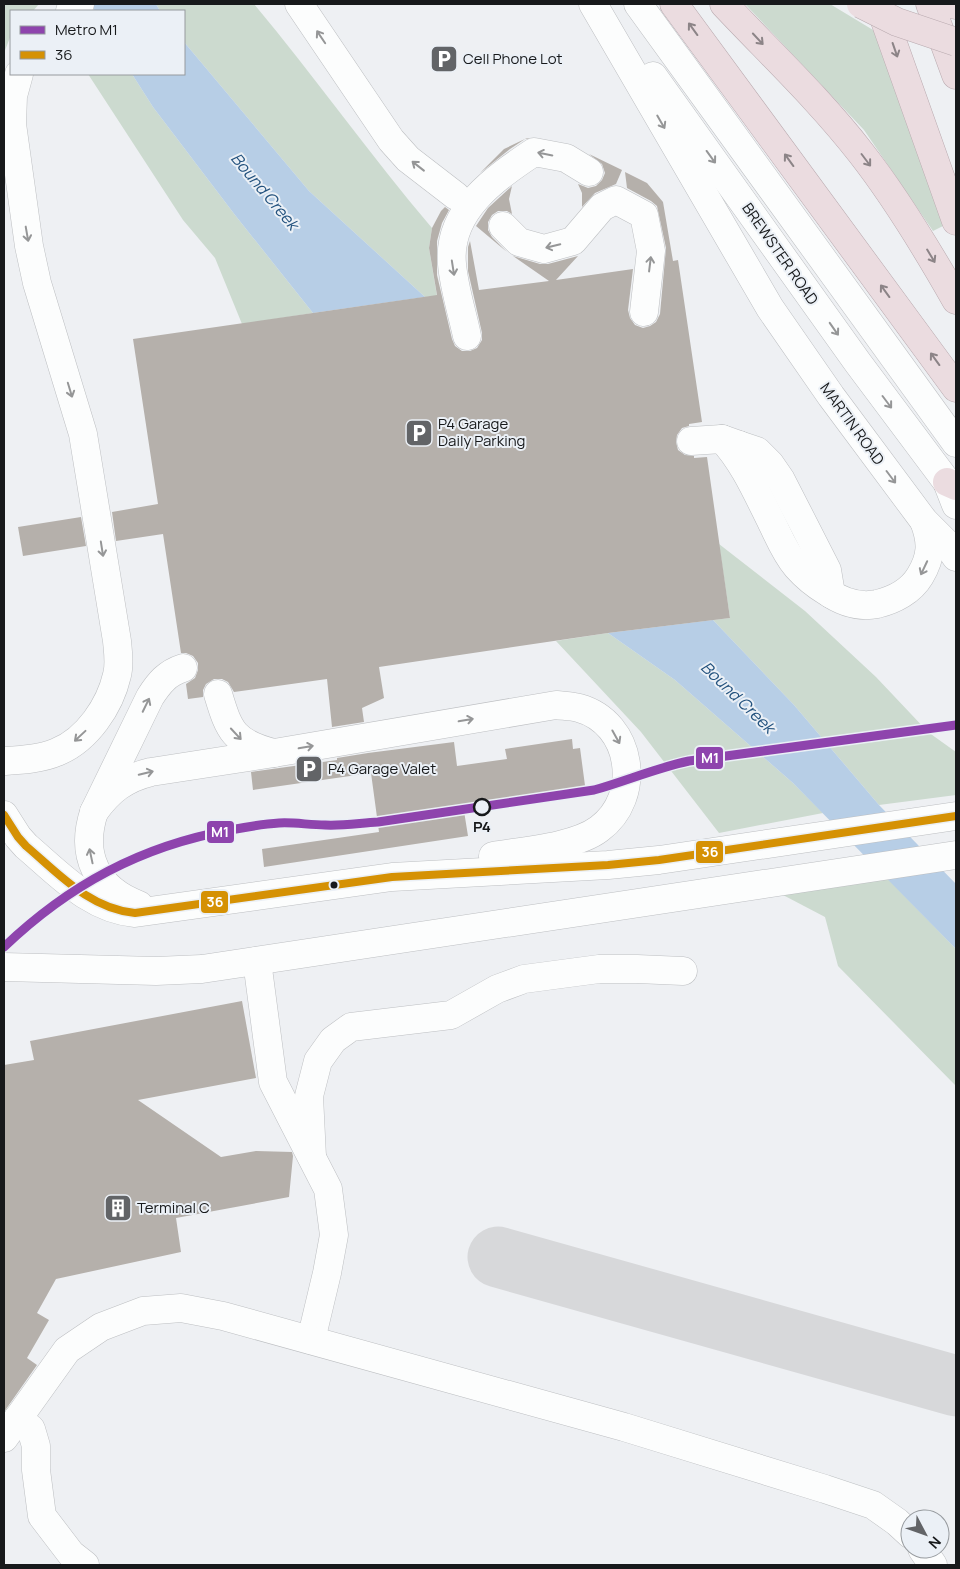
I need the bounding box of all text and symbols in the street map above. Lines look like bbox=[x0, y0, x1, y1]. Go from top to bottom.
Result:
legend bbox=[10, 10, 185, 75]
text: Metro M1 bbox=[55, 19, 118, 40]
one-way arrow bbox=[688, 22, 698, 36]
one-way arrow bbox=[316, 30, 326, 44]
one-way arrow bbox=[752, 33, 764, 46]
one-way arrow bbox=[891, 42, 900, 57]
text: 36 bbox=[55, 44, 73, 65]
parking icon: Cell Phone Lot bbox=[429, 44, 459, 74]
place label: Cell Phone Lot bbox=[463, 48, 563, 69]
one-way arrow bbox=[657, 114, 667, 128]
water label: Bound Creek bbox=[226, 148, 305, 236]
one-way arrow bbox=[537, 149, 553, 158]
one-way arrow bbox=[706, 150, 716, 164]
one-way arrow bbox=[784, 153, 794, 167]
one-way arrow bbox=[861, 153, 871, 167]
one-way arrow bbox=[411, 161, 424, 172]
street label: BREWSTER ROAD bbox=[737, 199, 823, 309]
one-way arrow bbox=[22, 225, 32, 241]
one-way arrow bbox=[545, 242, 561, 252]
one-way arrow bbox=[926, 248, 936, 262]
one-way arrow bbox=[645, 256, 655, 272]
one-way arrow bbox=[449, 260, 459, 276]
one-way arrow bbox=[880, 284, 890, 298]
one-way arrow bbox=[829, 322, 839, 336]
one-way arrow bbox=[930, 352, 940, 366]
street label: MARTIN ROAD bbox=[815, 378, 889, 469]
one-way arrow bbox=[66, 382, 75, 397]
one-way arrow bbox=[882, 395, 892, 409]
place label: P4 Garage Daily Parking bbox=[438, 413, 526, 451]
parking icon: P4 Garage Daily Parking bbox=[404, 418, 434, 448]
one-way arrow bbox=[886, 470, 896, 484]
one-way arrow bbox=[97, 541, 107, 557]
one-way arrow bbox=[918, 560, 928, 575]
water label: Bound Creek bbox=[696, 656, 781, 739]
one-way arrow bbox=[142, 698, 151, 713]
one-way arrow bbox=[458, 715, 474, 725]
one-way arrow bbox=[230, 727, 242, 740]
one-way arrow bbox=[611, 729, 621, 744]
one-way arrow bbox=[74, 730, 87, 742]
one-way arrow bbox=[298, 742, 314, 752]
line badge: M1 bbox=[695, 746, 724, 770]
text: M1 bbox=[701, 748, 719, 767]
parking icon: P4 Garage Valet bbox=[294, 754, 324, 784]
place label: P4 Garage Valet bbox=[328, 758, 436, 779]
one-way arrow bbox=[137, 768, 153, 777]
marker: P4 bbox=[473, 798, 491, 816]
place label: P4 bbox=[473, 816, 491, 837]
line badge: M1 bbox=[206, 820, 235, 844]
text: M1 bbox=[211, 822, 229, 841]
line badge: 36 bbox=[695, 840, 724, 864]
text: 36 bbox=[702, 842, 718, 861]
one-way arrow bbox=[86, 848, 95, 864]
unlabelled marker bbox=[329, 880, 339, 890]
line badge: 36 bbox=[200, 890, 229, 914]
text: 36 bbox=[207, 892, 223, 911]
building icon: Terminal C bbox=[103, 1193, 133, 1223]
place label: Terminal C bbox=[137, 1197, 210, 1218]
north arrow bbox=[900, 1509, 950, 1559]
text: N bbox=[925, 1533, 946, 1553]

